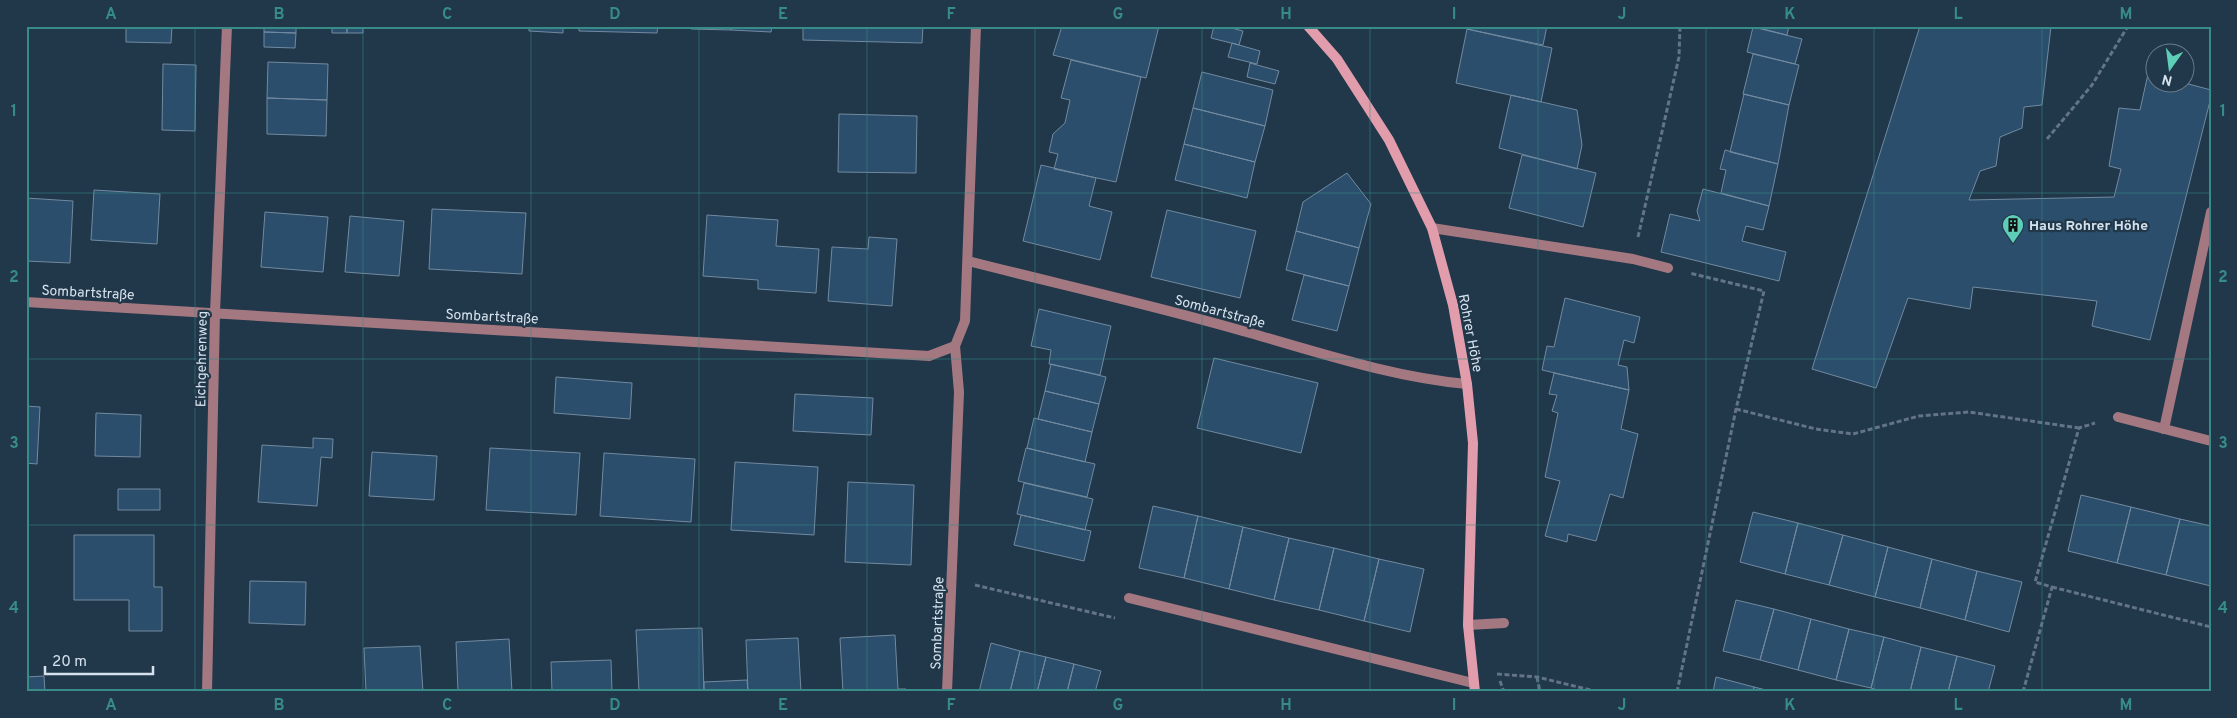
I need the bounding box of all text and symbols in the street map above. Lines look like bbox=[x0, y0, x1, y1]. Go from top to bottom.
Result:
text: A bbox=[105, 5, 117, 25]
text: B bbox=[273, 5, 285, 25]
text: C bbox=[442, 5, 452, 25]
text: D bbox=[609, 5, 621, 25]
text: E bbox=[778, 5, 788, 25]
text: F bbox=[946, 5, 956, 25]
text: G bbox=[1113, 5, 1123, 25]
text: H bbox=[1280, 5, 1292, 25]
text: I bbox=[1452, 5, 1456, 25]
text: J bbox=[1618, 5, 1626, 25]
text: K bbox=[1784, 5, 1796, 25]
text: L bbox=[1953, 5, 1963, 25]
text: M bbox=[2120, 5, 2132, 25]
north arrow bbox=[2144, 42, 2194, 92]
text: N bbox=[2160, 70, 2174, 89]
text: 1 bbox=[11, 102, 17, 122]
text: 1 bbox=[2220, 102, 2226, 122]
building icon: Haus Rohrer Höhe bbox=[2001, 213, 2025, 244]
place label: Haus Rohrer Höhe bbox=[2029, 218, 2148, 235]
text: 2 bbox=[9, 268, 19, 288]
text: 2 bbox=[2218, 268, 2228, 288]
street label: Sombartstraße bbox=[41, 283, 135, 304]
street label: Sombartstraße bbox=[1172, 292, 1267, 333]
street label: Rohrer Höhe bbox=[1454, 293, 1485, 374]
street label: Sombartstraße bbox=[445, 307, 539, 328]
street label: Eichgehrenweg bbox=[193, 311, 212, 407]
text: 3 bbox=[9, 434, 19, 454]
text: 3 bbox=[2218, 434, 2228, 454]
street label: Sombartstraße bbox=[928, 576, 949, 670]
text: 4 bbox=[9, 599, 19, 619]
text: 4 bbox=[2218, 599, 2228, 619]
scale bar bbox=[45, 643, 152, 675]
text: 20 m bbox=[52, 653, 87, 672]
text: A bbox=[105, 696, 117, 716]
text: B bbox=[273, 696, 285, 716]
text: C bbox=[442, 696, 452, 716]
text: D bbox=[609, 696, 621, 716]
text: E bbox=[778, 696, 788, 716]
text: F bbox=[946, 696, 956, 716]
text: G bbox=[1113, 696, 1123, 716]
text: H bbox=[1280, 696, 1292, 716]
text: I bbox=[1452, 696, 1456, 716]
text: J bbox=[1618, 696, 1626, 716]
text: K bbox=[1784, 696, 1796, 716]
text: L bbox=[1953, 696, 1963, 716]
text: M bbox=[2120, 696, 2132, 716]

